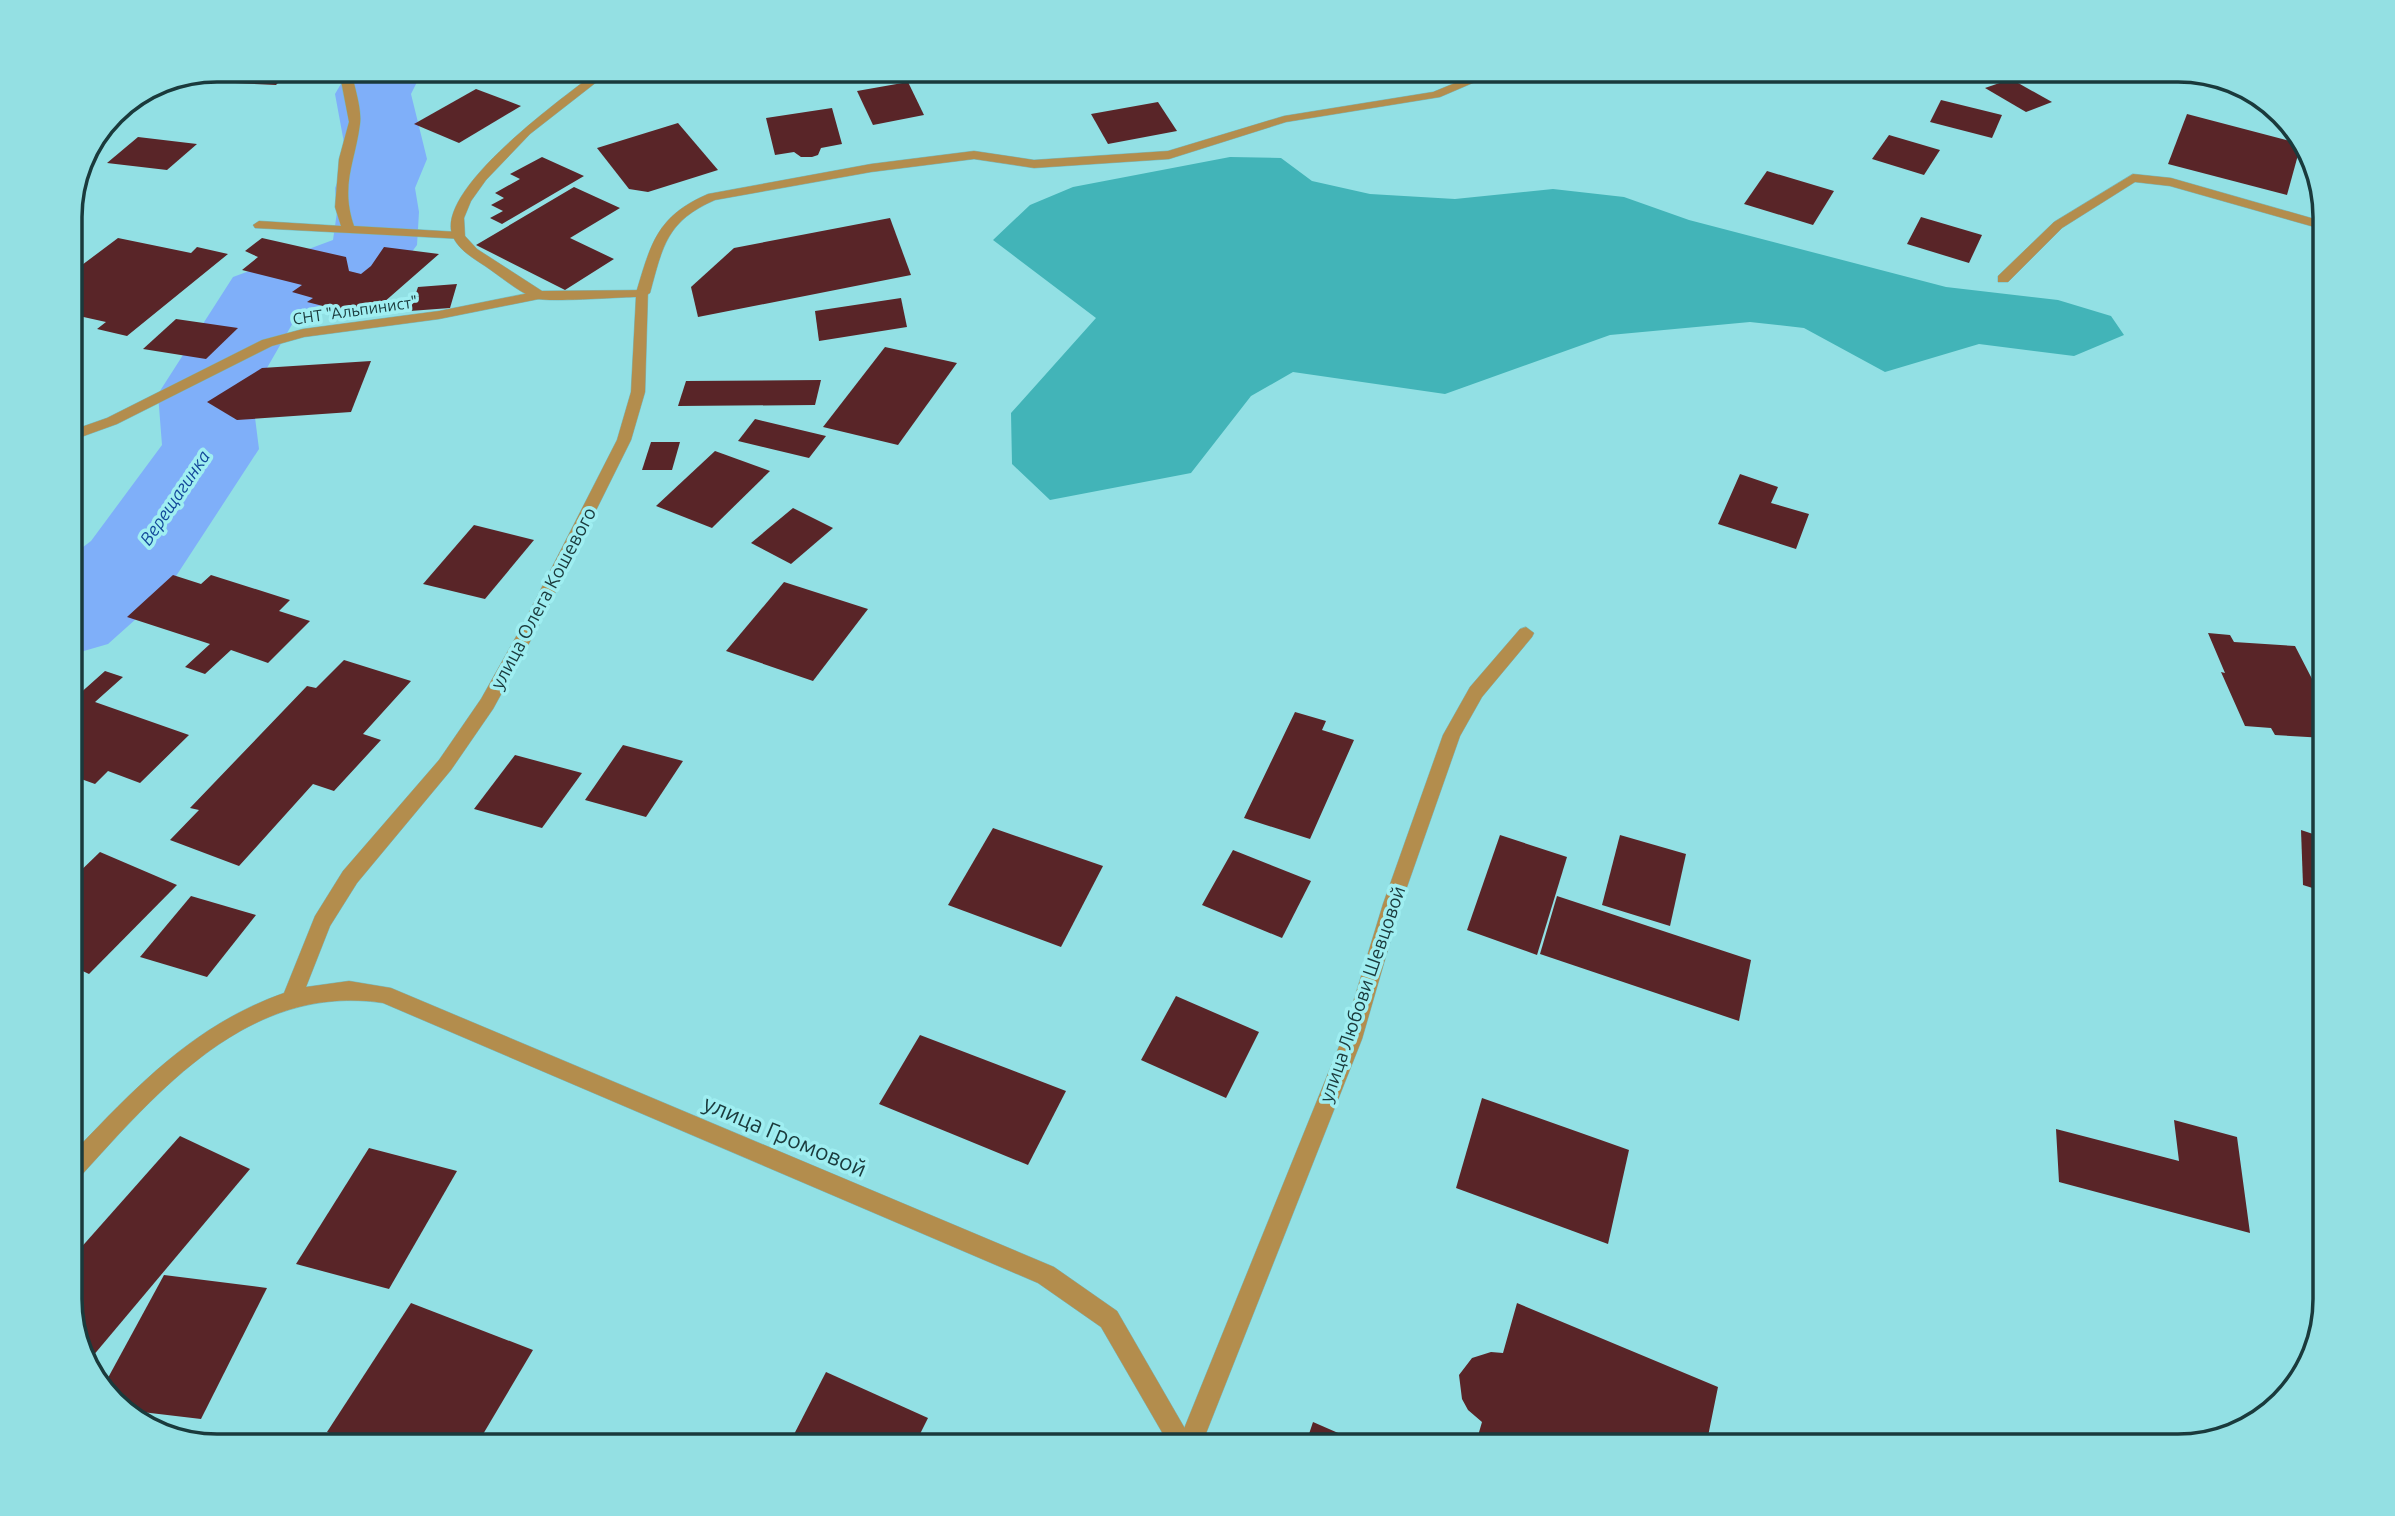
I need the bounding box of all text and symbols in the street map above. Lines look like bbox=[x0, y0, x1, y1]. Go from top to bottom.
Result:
street label: СНТ "Альпинист" bbox=[291, 292, 419, 328]
water label: Верещагинка bbox=[135, 446, 213, 548]
street label: улица Олега Кошевого bbox=[486, 503, 600, 693]
street label: улица Любови Шевцовой bbox=[1315, 883, 1409, 1105]
street label: улица Громовой bbox=[700, 1090, 870, 1181]

